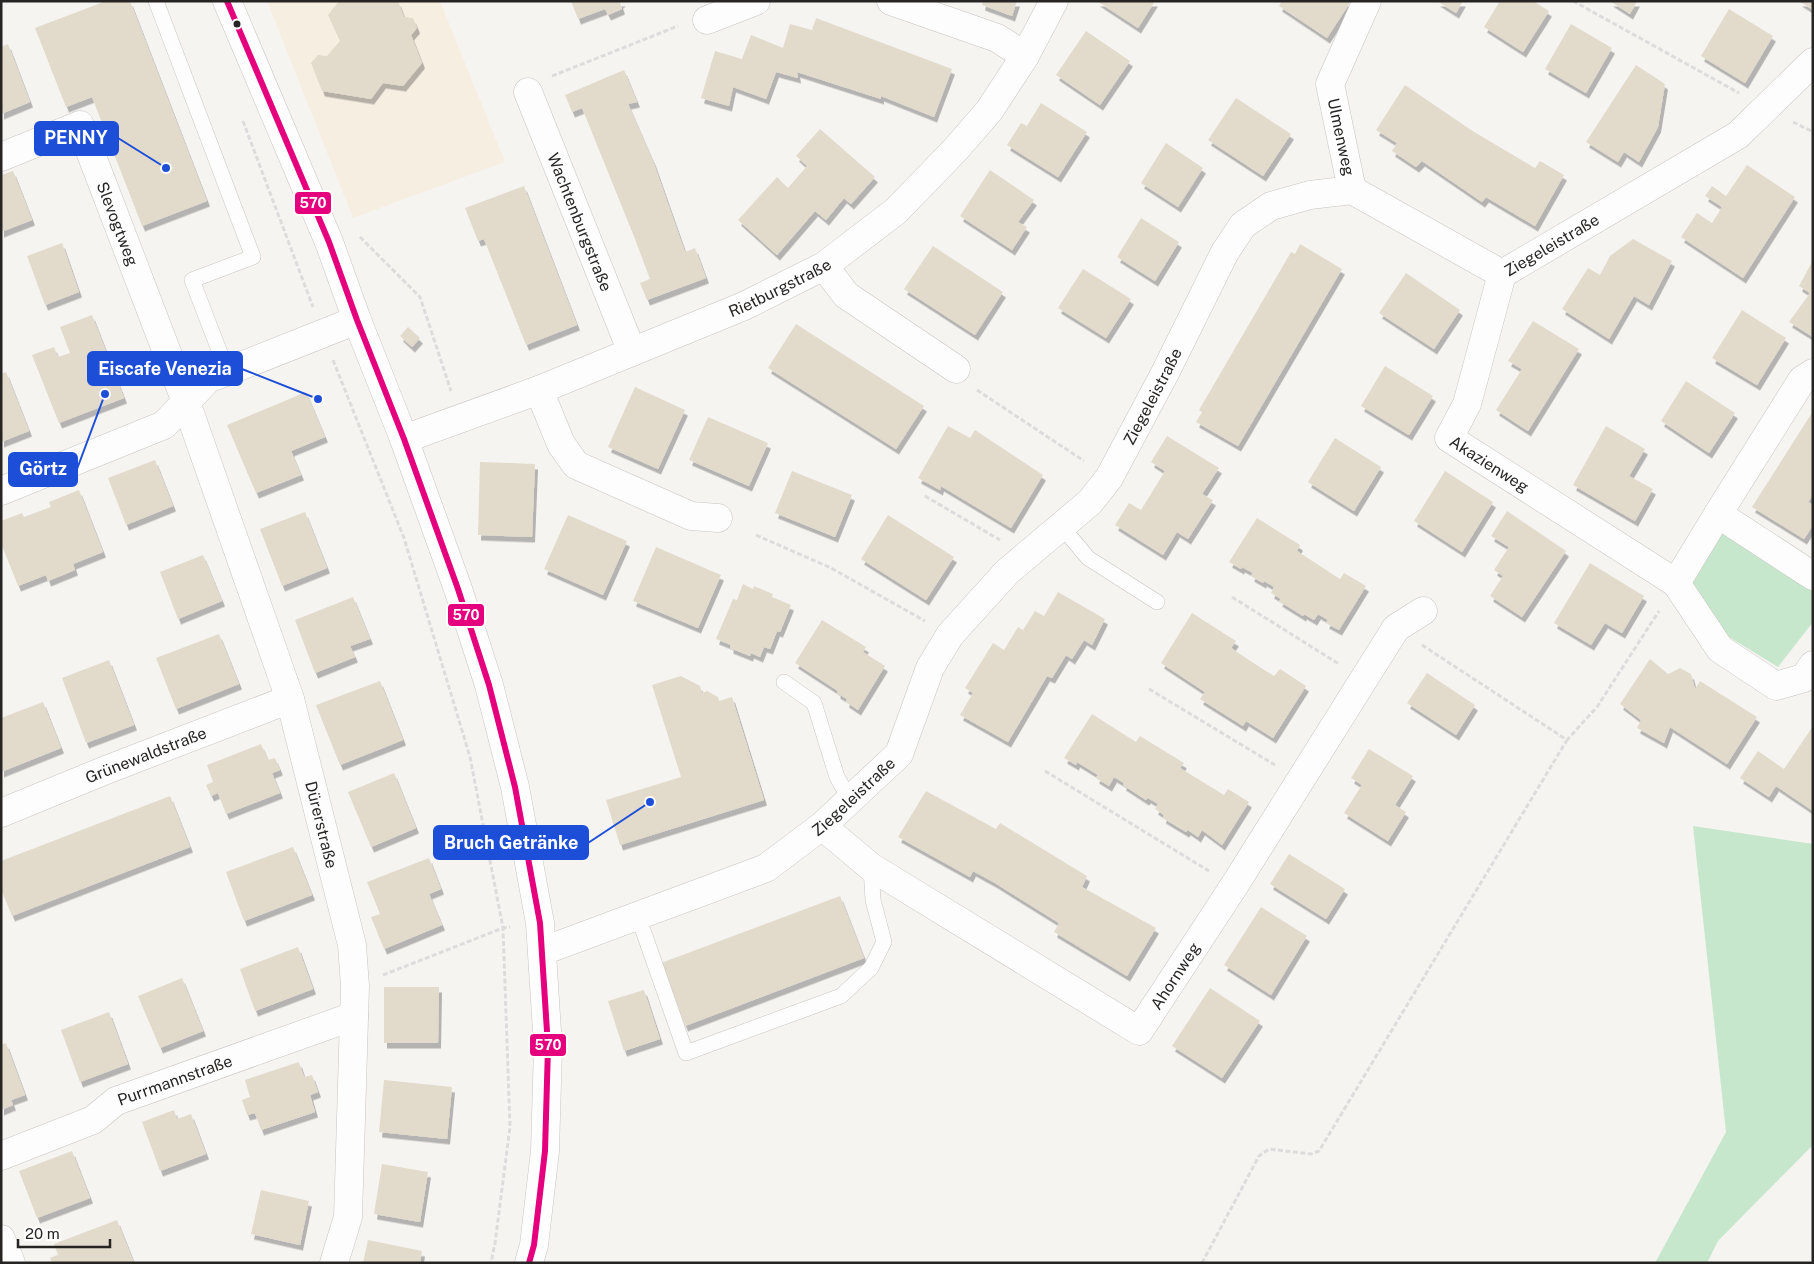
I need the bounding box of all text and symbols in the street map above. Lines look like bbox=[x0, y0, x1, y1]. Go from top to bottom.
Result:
unlabelled marker bbox=[232, 19, 242, 29]
street label: Ulmenweg bbox=[1323, 96, 1359, 178]
callout: PENNY bbox=[35, 122, 118, 155]
text: PENNY bbox=[44, 127, 108, 148]
street label: Wachtenburgstraße bbox=[544, 150, 616, 294]
street label: Slevogtweg bbox=[93, 179, 143, 269]
line badge: 570 bbox=[294, 191, 332, 215]
text: 570 bbox=[299, 195, 327, 211]
street label: Ziegeleistraße bbox=[1501, 210, 1602, 280]
street label: Rietburgstraße bbox=[726, 255, 835, 321]
street label: Ziegeleistraße bbox=[1119, 345, 1185, 448]
callout: Eiscafe Venezia bbox=[88, 352, 242, 385]
text: Eiscafe Venezia bbox=[98, 358, 232, 379]
street label: Akazienweg bbox=[1446, 432, 1532, 496]
callout: Görtz bbox=[9, 453, 77, 486]
text: Görtz bbox=[19, 458, 67, 479]
line badge: 570 bbox=[447, 603, 485, 627]
text: 570 bbox=[452, 607, 480, 623]
street label: Grünewaldstraße bbox=[82, 723, 209, 787]
street label: Ziegeleistraße bbox=[808, 753, 899, 840]
street label: Dürerstraße bbox=[302, 779, 342, 870]
callout: Bruch Getränke bbox=[434, 826, 588, 859]
text: Bruch Getränke bbox=[444, 832, 578, 853]
street label: Ahornweg bbox=[1146, 939, 1204, 1013]
line badge: 570 bbox=[529, 1033, 567, 1057]
text: 570 bbox=[534, 1037, 562, 1053]
street label: Purrmannstraße bbox=[115, 1051, 235, 1109]
scale bar bbox=[18, 1216, 110, 1248]
text: 20 m bbox=[25, 1225, 60, 1242]

